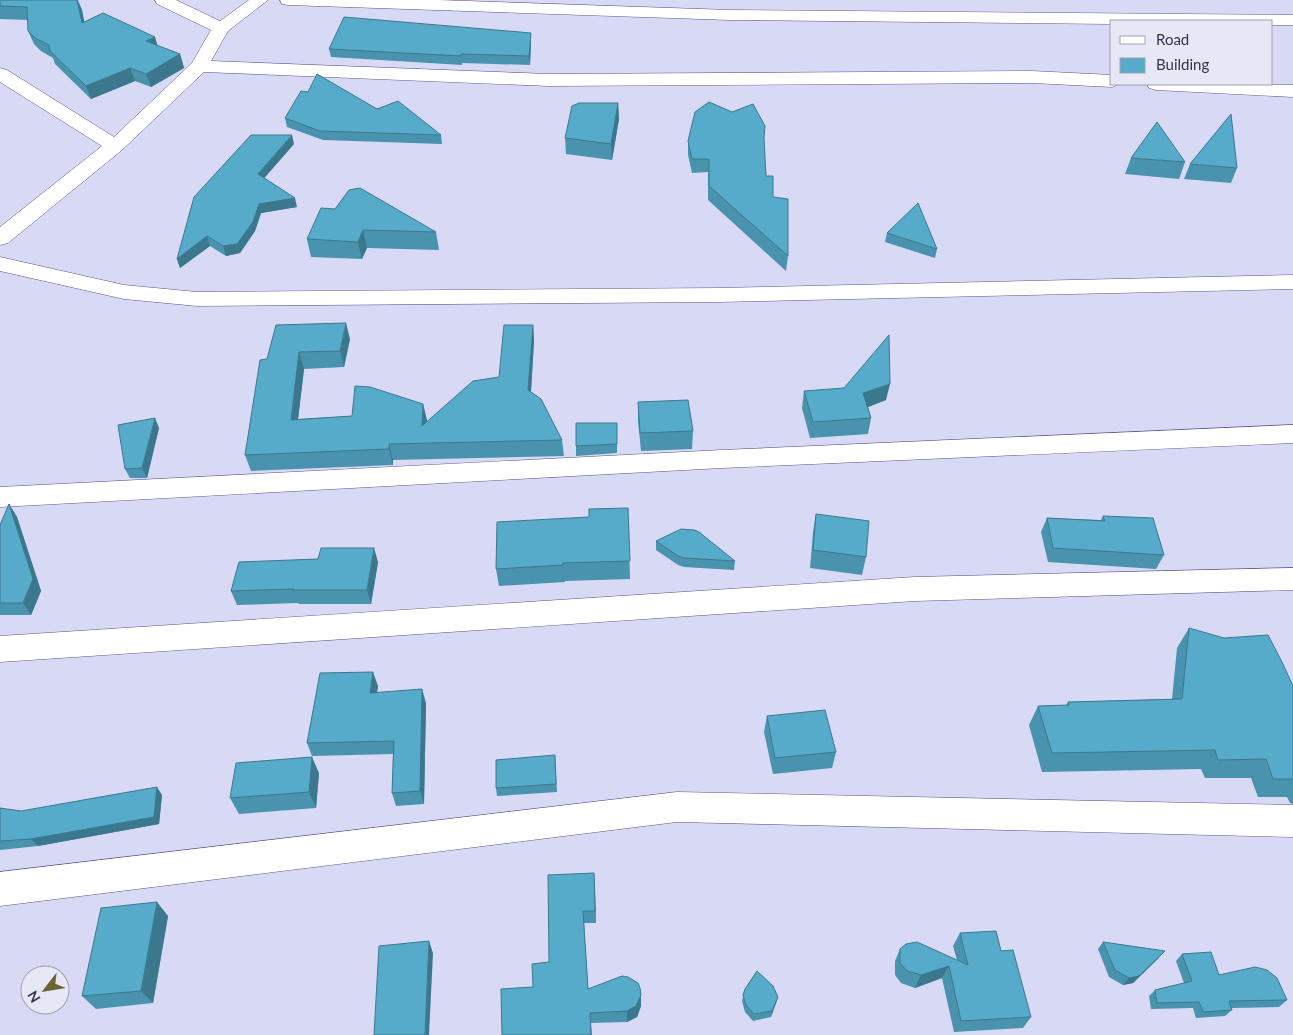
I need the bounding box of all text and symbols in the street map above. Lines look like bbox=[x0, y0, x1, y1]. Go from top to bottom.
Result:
legend bbox=[1110, 20, 1273, 85]
text: Road bbox=[1156, 30, 1189, 48]
text: Building bbox=[1156, 55, 1209, 73]
north arrow bbox=[20, 965, 70, 1015]
text: N bbox=[23, 988, 43, 1006]

